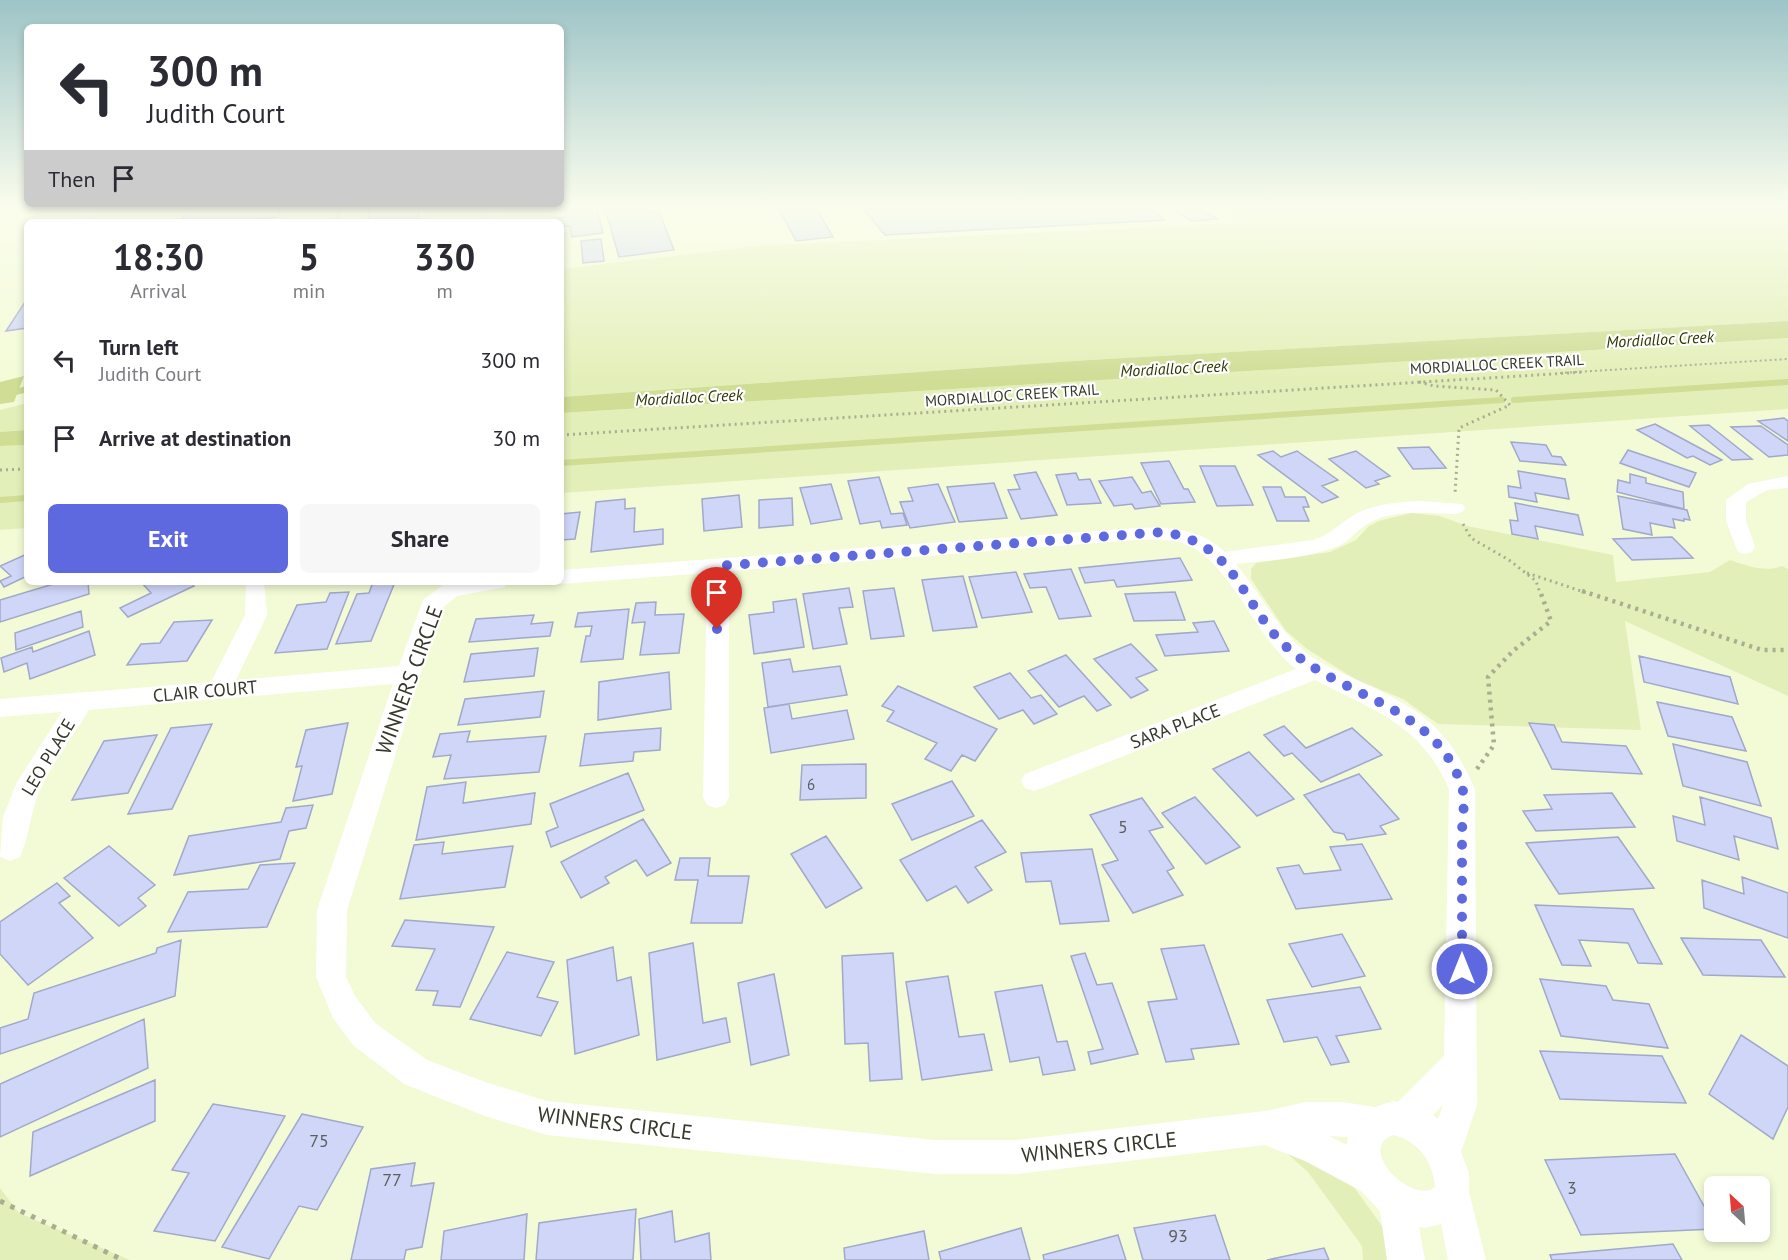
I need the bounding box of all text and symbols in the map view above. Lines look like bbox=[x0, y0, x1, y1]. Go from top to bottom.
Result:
text: 300 m bbox=[147, 43, 263, 98]
icon: left bbox=[48, 48, 126, 126]
text: Judith Court bbox=[147, 96, 285, 130]
icon: arrive bbox=[107, 162, 140, 195]
text: Then bbox=[48, 165, 95, 193]
text: 18:30 bbox=[113, 233, 204, 280]
text: 5 bbox=[299, 233, 319, 280]
text: 330 bbox=[414, 233, 475, 280]
text: Arrival bbox=[130, 278, 186, 304]
text: min bbox=[293, 278, 325, 304]
text: m bbox=[437, 278, 453, 304]
water label: Mordialloc Creek bbox=[1606, 326, 1715, 352]
text: Turn left bbox=[99, 333, 179, 361]
icon: left bbox=[48, 344, 81, 377]
text: 300 m bbox=[480, 346, 540, 374]
street label: MORDIALLOC CREEK TRAIL bbox=[1409, 350, 1585, 378]
water label: Mordialloc Creek bbox=[1120, 355, 1229, 381]
text: Judith Court bbox=[99, 361, 201, 387]
street label: MORDIALLOC CREEK TRAIL bbox=[924, 379, 1100, 411]
water label: Mordialloc Creek bbox=[635, 384, 744, 410]
icon: arrive bbox=[48, 422, 81, 455]
text: Arrive at destination bbox=[99, 424, 291, 452]
text: 30 m bbox=[492, 424, 540, 452]
button: Exit bbox=[48, 504, 288, 573]
button: Share bbox=[300, 504, 540, 573]
pin bbox=[691, 567, 742, 629]
icon: arrive bbox=[700, 576, 733, 609]
street label: WINNERS CIRCLE bbox=[370, 602, 448, 758]
street label: CLAIR COURT bbox=[152, 675, 258, 707]
street label: SARA PLACE bbox=[1127, 698, 1223, 754]
street label: LEO PLACE bbox=[16, 714, 80, 800]
house number: 6 bbox=[807, 775, 815, 794]
house number: 5 bbox=[1118, 815, 1128, 838]
position arrow bbox=[1430, 937, 1494, 1001]
street label: WINNERS CIRCLE bbox=[536, 1100, 694, 1146]
street label: WINNERS CIRCLE bbox=[1020, 1125, 1178, 1169]
house number: 75 bbox=[309, 1129, 329, 1152]
house number: 77 bbox=[382, 1168, 402, 1191]
house number: 3 bbox=[1567, 1176, 1577, 1199]
north arrow bbox=[1704, 1176, 1770, 1242]
map controls bbox=[1704, 1176, 1770, 1242]
house number: 93 bbox=[1168, 1224, 1188, 1247]

